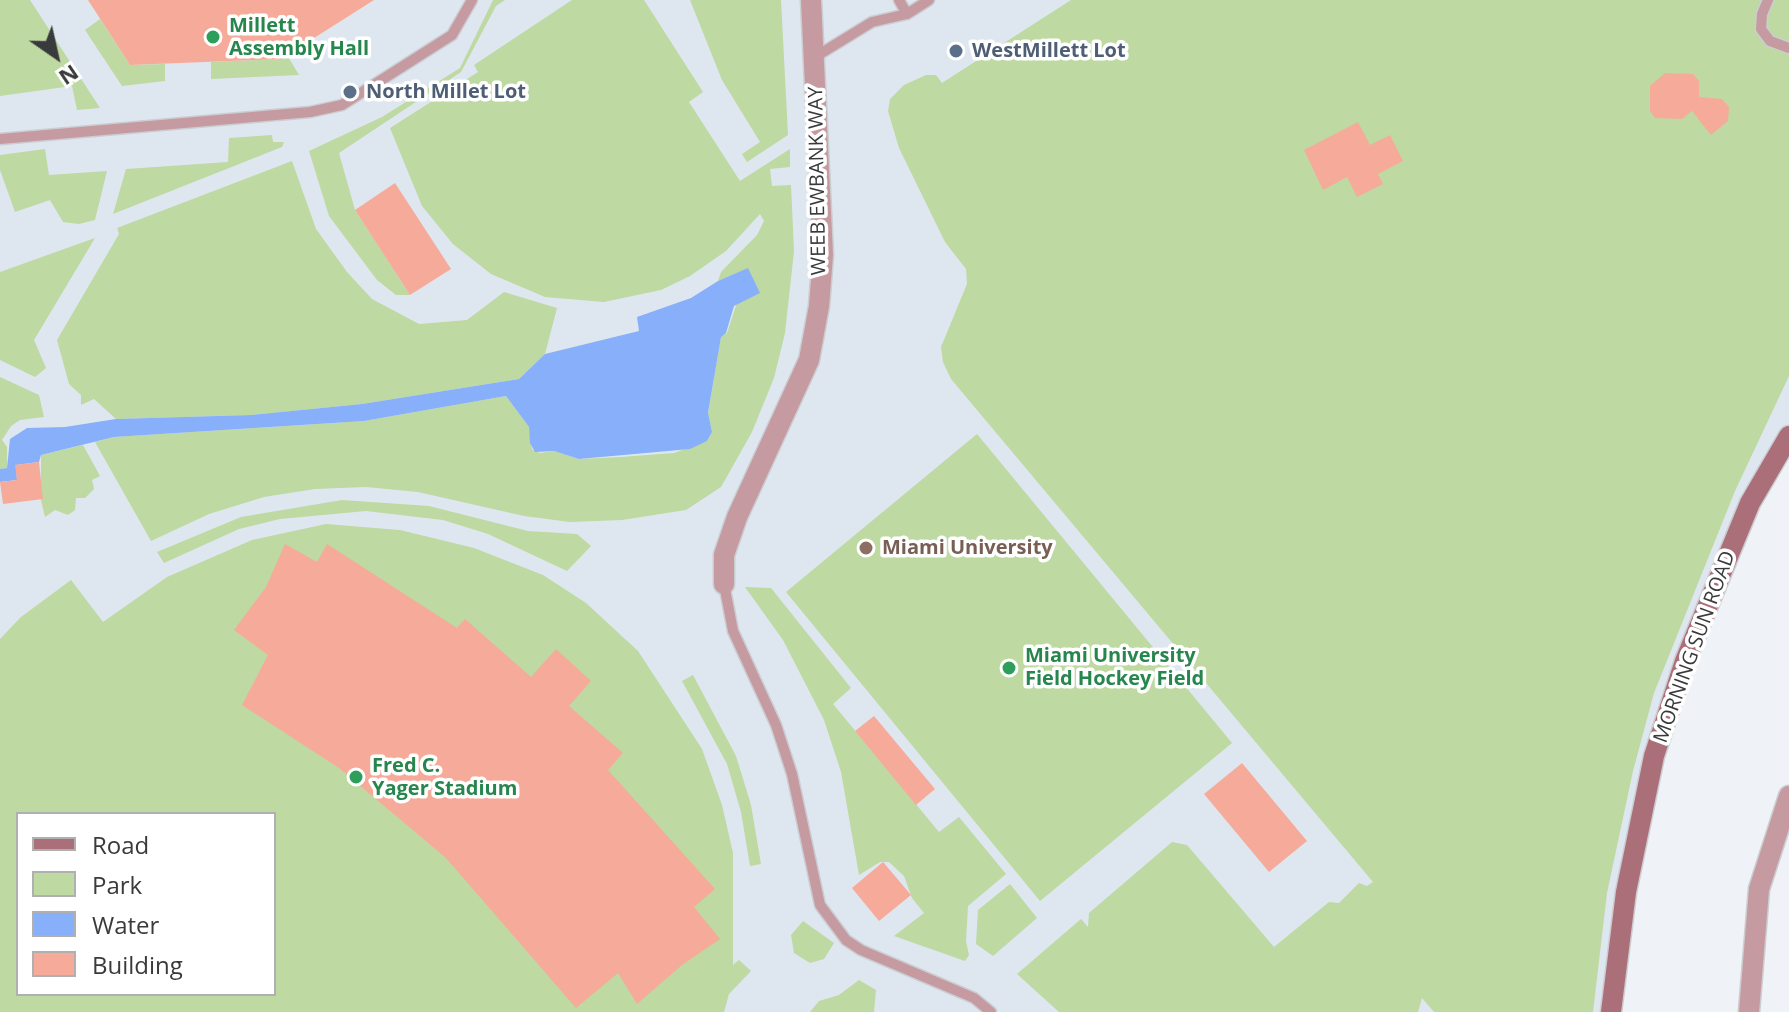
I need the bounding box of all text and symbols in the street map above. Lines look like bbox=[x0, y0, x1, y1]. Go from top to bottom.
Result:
place label: Millett Assembly Hall bbox=[229, 14, 369, 61]
north arrow bbox=[16, 16, 96, 96]
marker: Millett Assembly Hall bbox=[204, 28, 222, 46]
place label: WestMillett Lot bbox=[972, 39, 1126, 63]
marker: WestMillett Lot bbox=[947, 42, 965, 60]
text: N bbox=[54, 58, 85, 93]
place label: North Millet Lot bbox=[366, 80, 526, 104]
marker: North Millet Lot bbox=[341, 83, 359, 101]
street label: WEEB EWBANK WAY bbox=[804, 86, 832, 276]
place label: Miami University bbox=[882, 536, 1053, 560]
marker: Miami University bbox=[857, 539, 875, 557]
street label: MORNING SUN ROAD bbox=[1649, 548, 1741, 746]
place label: Miami University Field Hockey Field bbox=[1025, 644, 1204, 691]
marker: Miami University Field Hockey Field bbox=[1000, 659, 1018, 677]
place label: Fred C. Yager Stadium bbox=[372, 754, 517, 801]
marker: Fred C. Yager Stadium bbox=[347, 768, 365, 786]
legend bbox=[16, 812, 276, 996]
text: Road bbox=[92, 828, 149, 861]
text: Park bbox=[92, 868, 142, 901]
text: Water bbox=[92, 908, 159, 941]
text: Building bbox=[92, 948, 183, 981]

